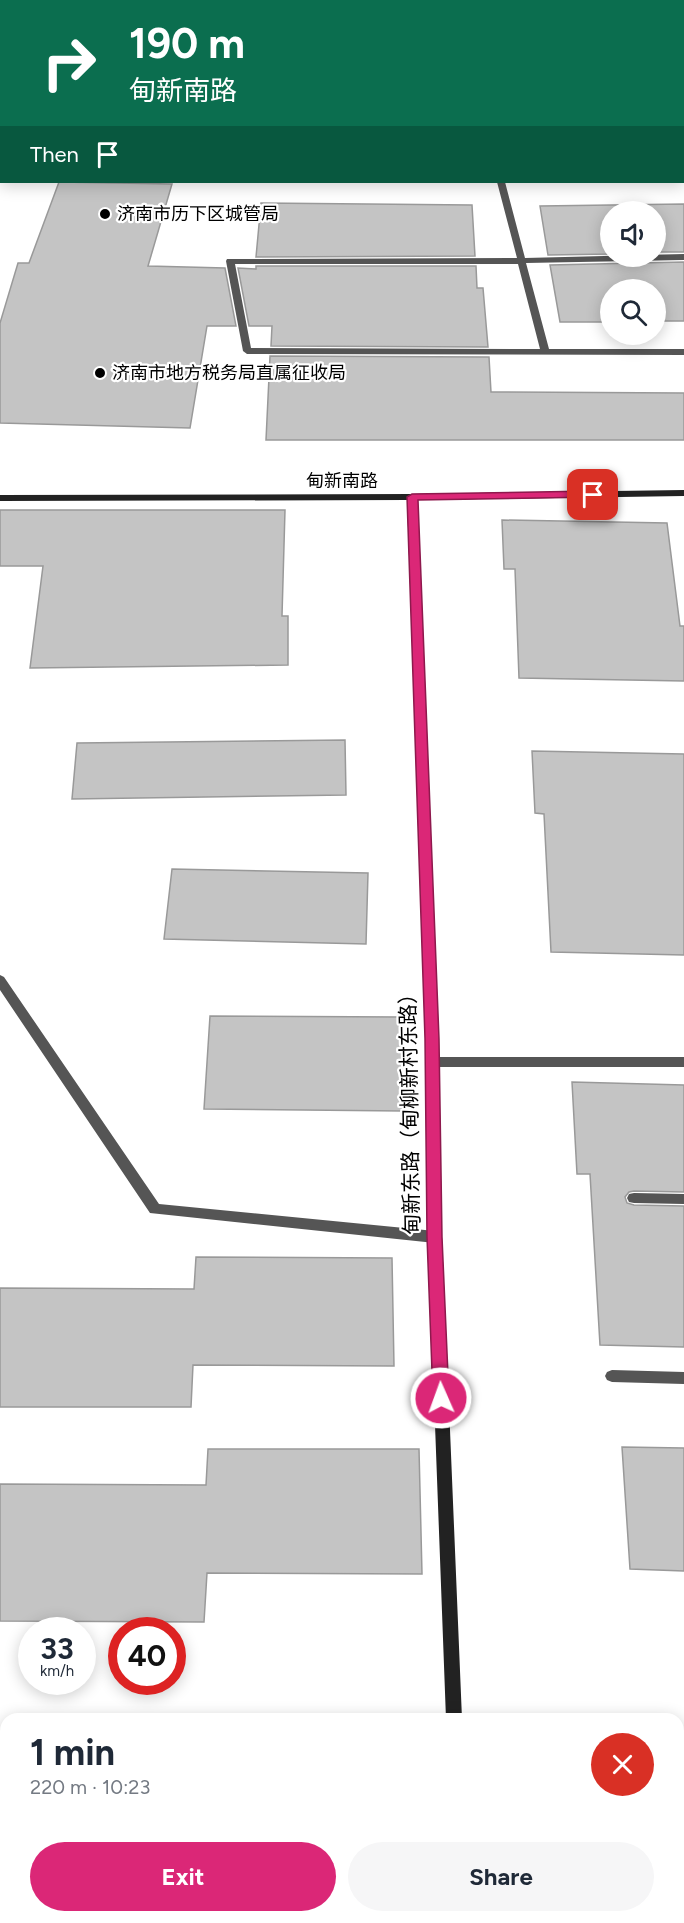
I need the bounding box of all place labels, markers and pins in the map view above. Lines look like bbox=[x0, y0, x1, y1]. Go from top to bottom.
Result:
place label: 济南市历下区城管局 bbox=[117, 203, 279, 225]
marker: 济南市历下区城管局 bbox=[98, 207, 112, 221]
place label: 济南市地方税务局直属征收局 bbox=[112, 362, 346, 384]
marker: 济南市地方税务局直属征收局 bbox=[93, 366, 107, 380]
pin bbox=[567, 469, 618, 520]

